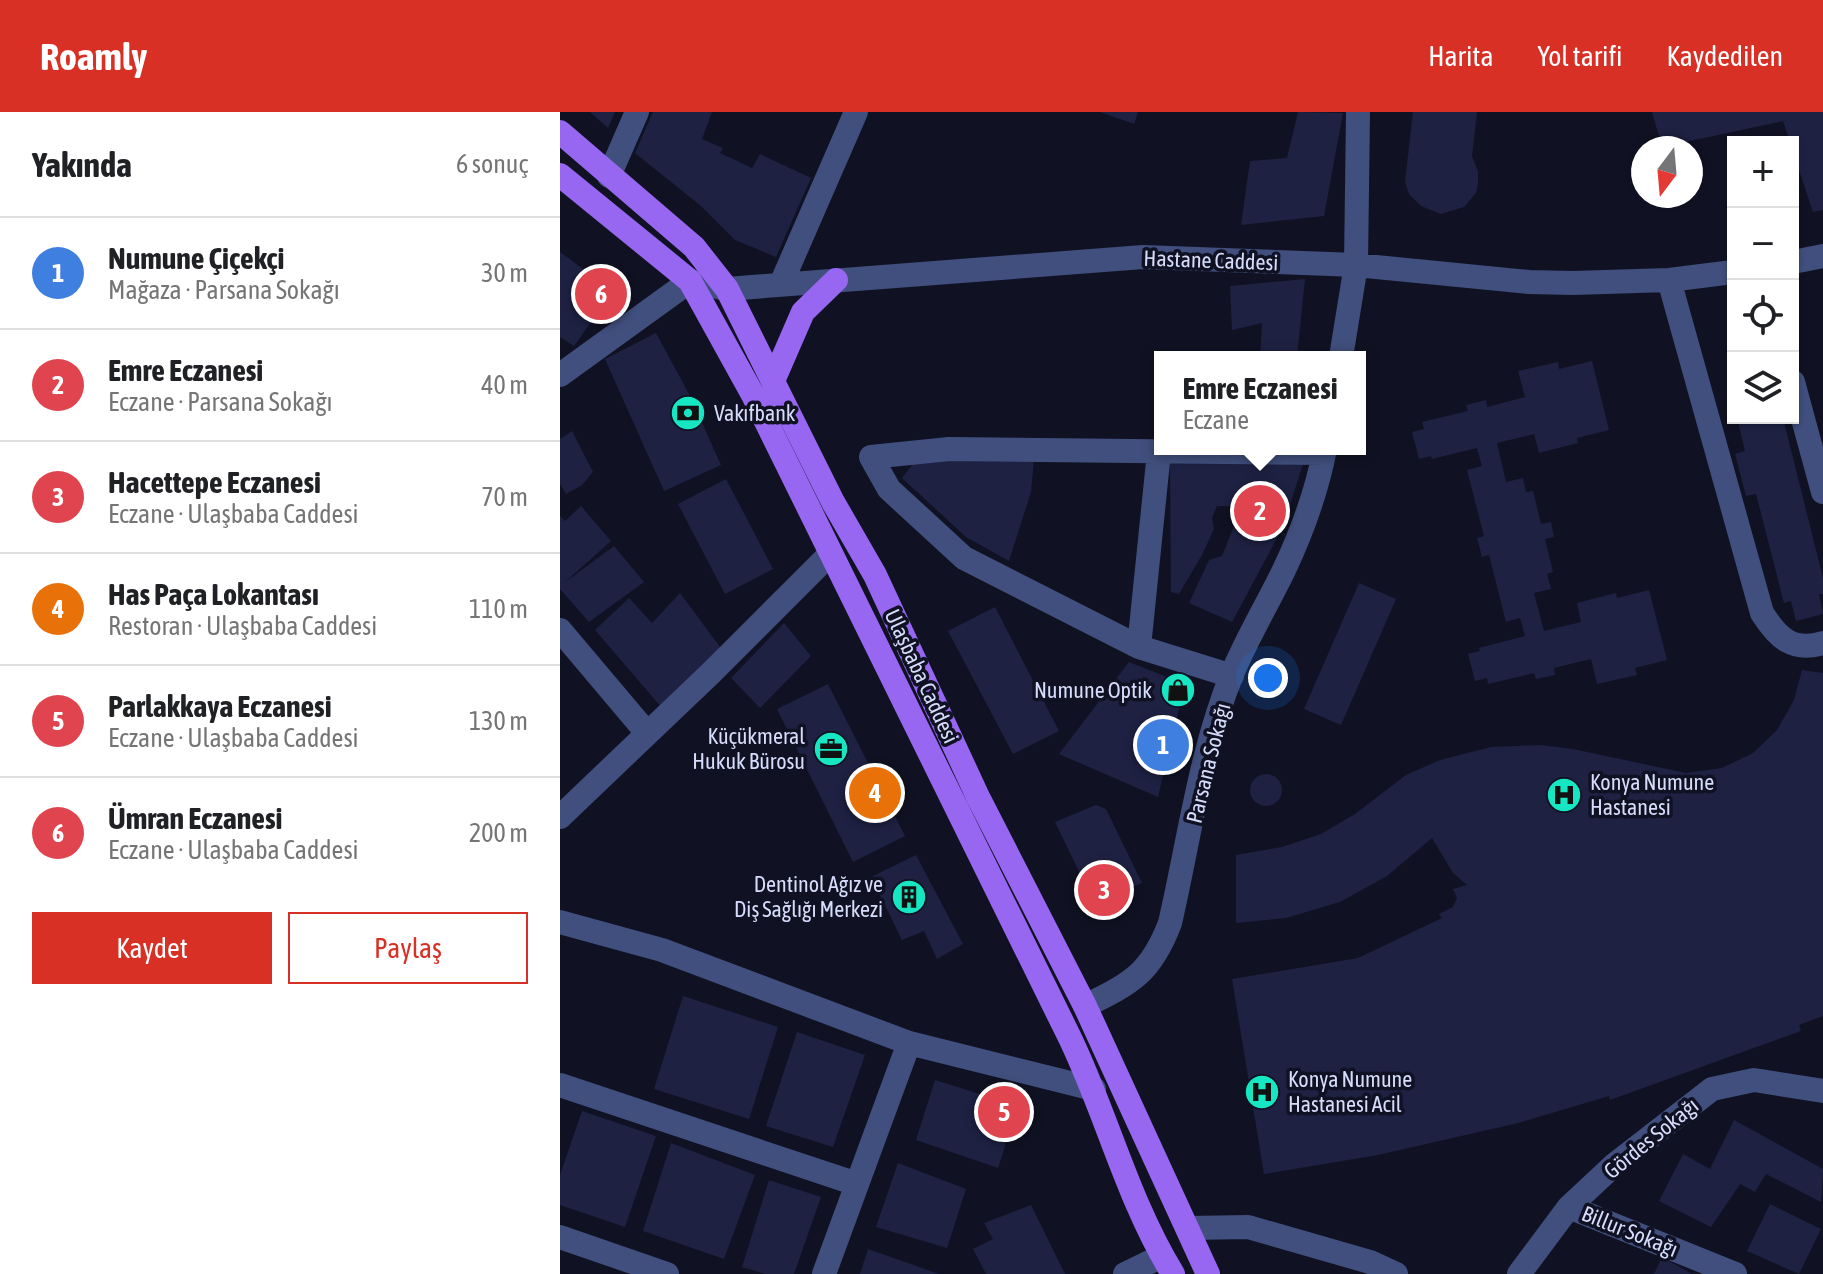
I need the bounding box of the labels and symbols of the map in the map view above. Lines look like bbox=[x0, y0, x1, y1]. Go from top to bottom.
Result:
north arrow bbox=[1631, 136, 1703, 208]
street label: Hastane Caddesi bbox=[1143, 245, 1279, 275]
pin: 6 bbox=[575, 264, 627, 324]
bank icon: Vakıfbank bbox=[669, 394, 707, 432]
place label: Vakıfbank bbox=[714, 400, 796, 426]
pin: 2 bbox=[1234, 481, 1286, 541]
street label: Ulaşbaba Caddesi bbox=[880, 605, 964, 747]
your location bbox=[1248, 658, 1288, 698]
shop icon: Numune Optik bbox=[1159, 671, 1197, 709]
place label: Numune Optik bbox=[1034, 677, 1152, 703]
street label: Parsana Sokağı bbox=[1181, 700, 1235, 826]
pin: 1 bbox=[1137, 715, 1189, 775]
place label: Küçükmeral Hukuk Bürosu bbox=[692, 723, 805, 774]
office icon: Küçükmeral Hukuk Bürosu bbox=[812, 730, 850, 768]
pin: 4 bbox=[849, 763, 901, 823]
place label: Konya Numune Hastanesi bbox=[1590, 769, 1714, 820]
hospital icon: Konya Numune Hastanesi bbox=[1545, 776, 1583, 814]
pin: 3 bbox=[1078, 860, 1130, 920]
place label: Dentinol Ağız ve Diş Sağlığı Merkezi bbox=[734, 871, 883, 922]
building icon: Dentinol Ağız ve Diş Sağlığı Merkezi bbox=[890, 878, 928, 916]
place label: Konya Numune Hastanesi Acil bbox=[1288, 1066, 1412, 1117]
hospital icon: Konya Numune Hastanesi Acil bbox=[1243, 1073, 1281, 1111]
pin: 5 bbox=[978, 1082, 1030, 1142]
street label: Gördes Sokağı bbox=[1599, 1092, 1703, 1184]
street label: Billur Sokağı bbox=[1578, 1200, 1682, 1262]

